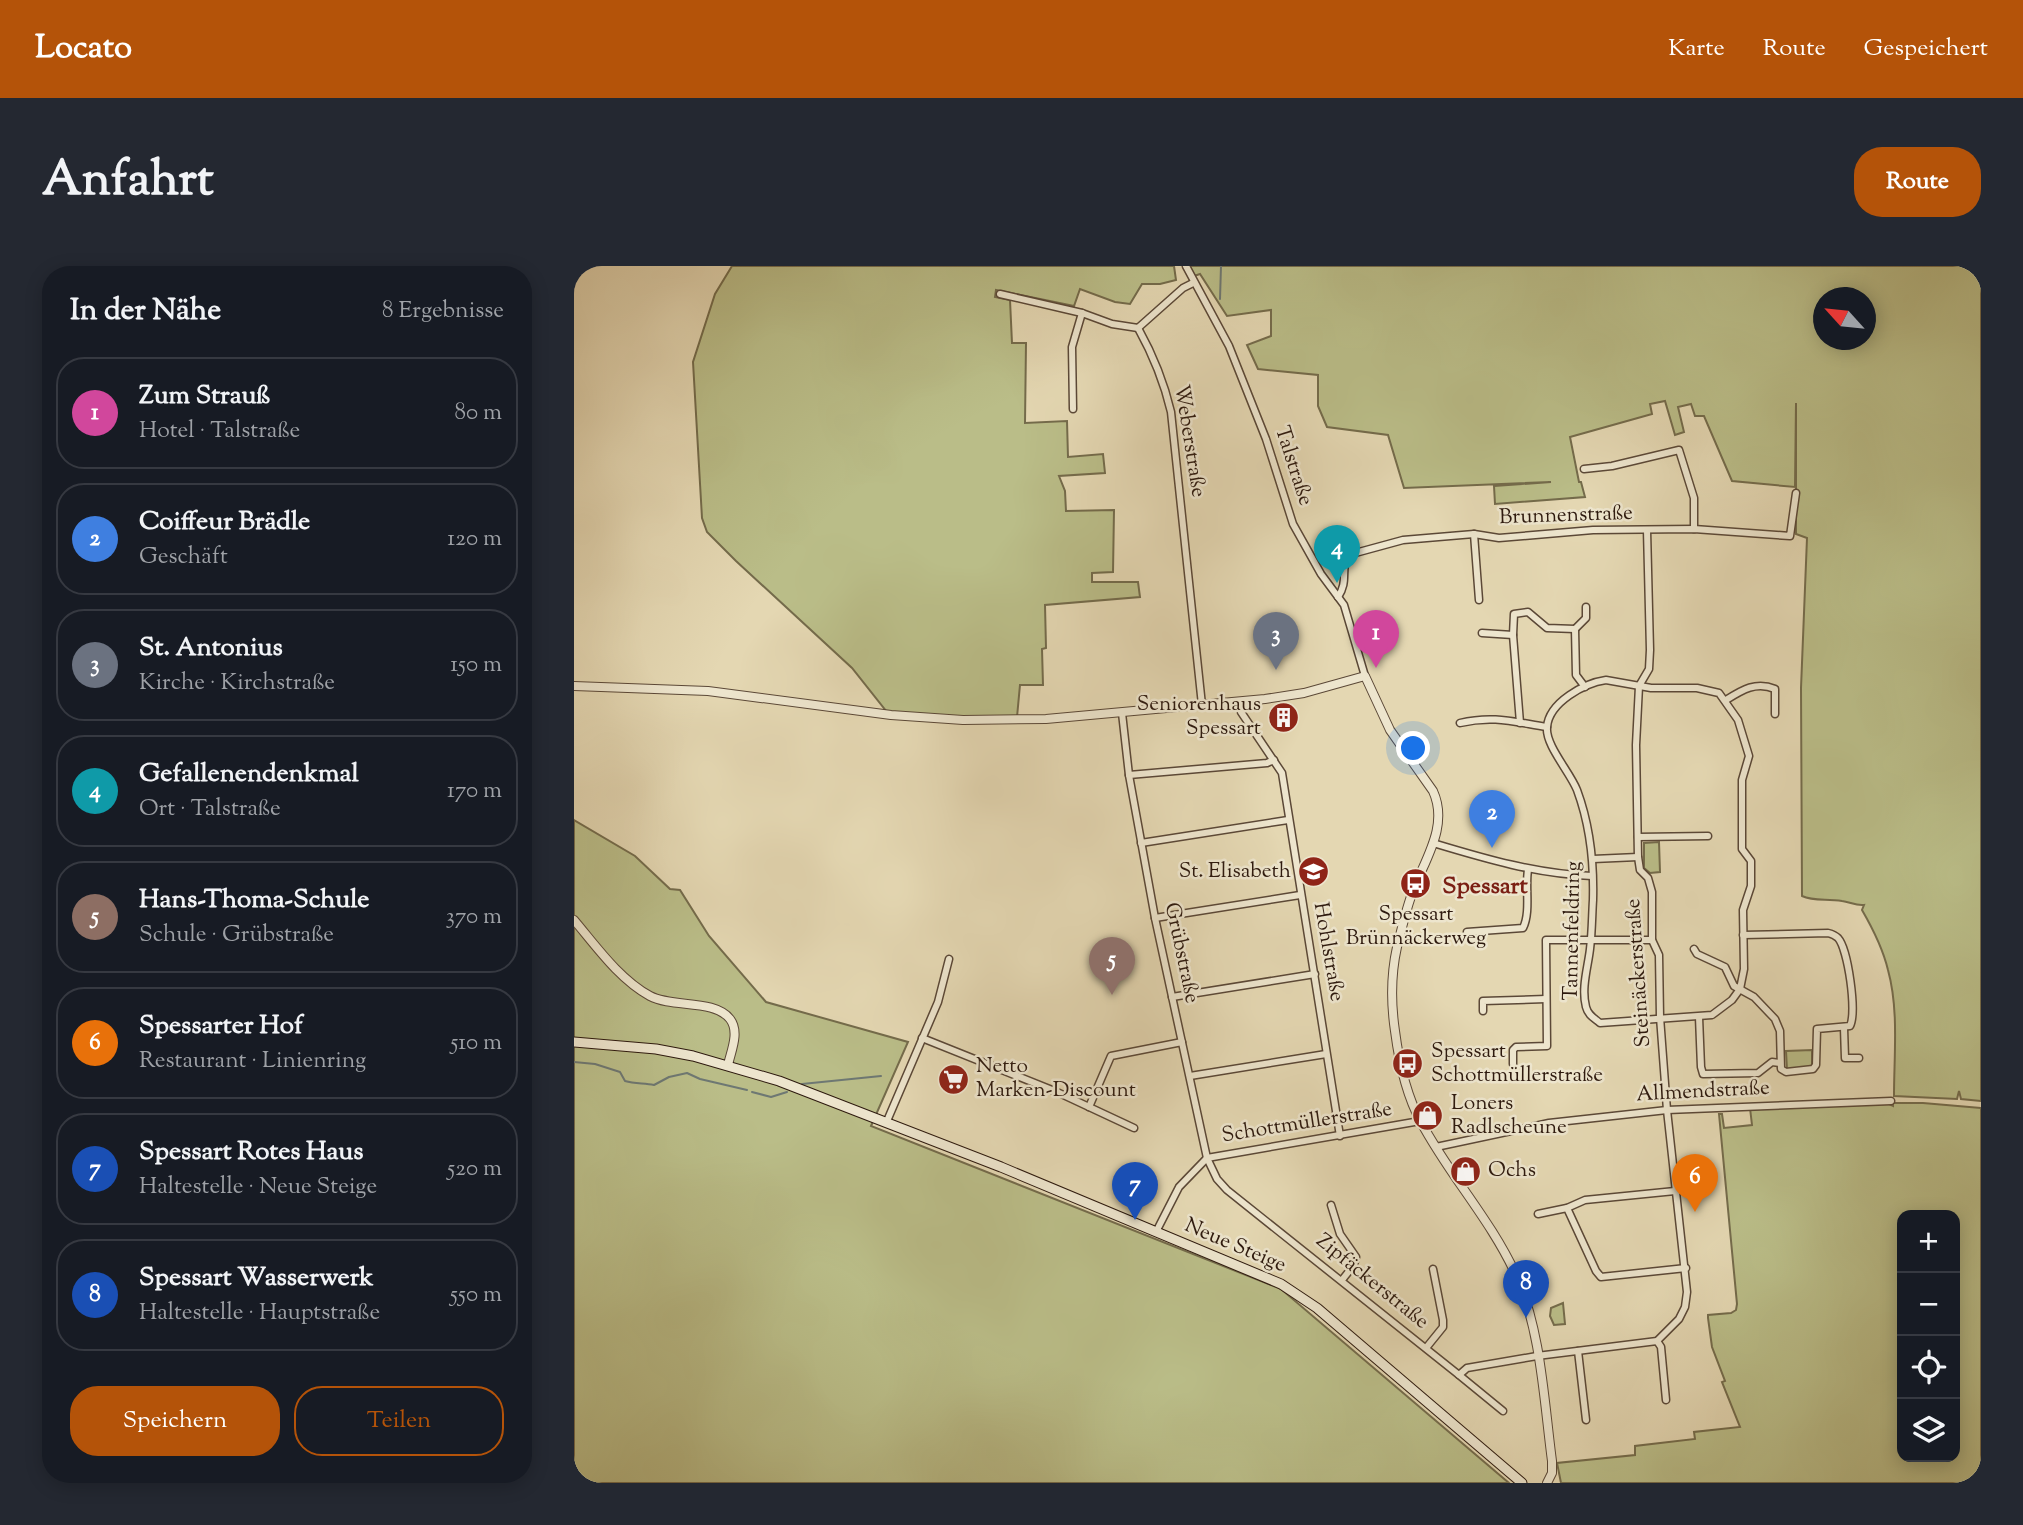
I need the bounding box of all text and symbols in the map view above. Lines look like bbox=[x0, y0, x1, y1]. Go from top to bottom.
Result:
text: Locato bbox=[35, 25, 132, 73]
text: Karte bbox=[1668, 32, 1725, 66]
text: Route bbox=[1763, 32, 1826, 66]
text: Gespeichert bbox=[1864, 32, 1988, 66]
text: Anfahrt bbox=[42, 147, 214, 217]
button: Route bbox=[1854, 147, 1981, 217]
north arrow bbox=[1813, 287, 1876, 350]
text: In der Nähe bbox=[70, 290, 221, 333]
text: 8 Ergebnisse bbox=[382, 295, 504, 328]
text: Zum Strauß bbox=[139, 378, 270, 415]
street label: Weberstraße bbox=[1165, 382, 1213, 500]
text: 1 bbox=[91, 397, 99, 430]
text: 80 m bbox=[454, 397, 502, 430]
text: Hotel · Talstraße bbox=[139, 415, 300, 448]
street label: Talstraße bbox=[1266, 422, 1320, 510]
street label: Brunnenstraße bbox=[1499, 499, 1633, 533]
text: Coiffeur Brädle bbox=[139, 504, 310, 541]
text: 2 bbox=[90, 523, 100, 556]
text: 120 m bbox=[447, 523, 502, 556]
pin: 4 bbox=[1314, 525, 1360, 583]
text: Geschäft bbox=[139, 541, 228, 574]
pin: 1 bbox=[1353, 610, 1399, 668]
pin: 3 bbox=[1253, 612, 1299, 670]
text: St. Antonius bbox=[139, 630, 283, 667]
text: 3 bbox=[90, 649, 100, 682]
text: 150 m bbox=[450, 649, 502, 682]
text: Kirche · Kirchstraße bbox=[139, 667, 335, 700]
place label: Seniorenhaus Spessart bbox=[1137, 690, 1261, 744]
building icon: Seniorenhaus Spessart bbox=[1267, 700, 1301, 734]
your location bbox=[1396, 731, 1430, 765]
text: Gefallenendenkmal bbox=[139, 756, 359, 793]
text: 4 bbox=[89, 775, 101, 808]
text: 170 m bbox=[447, 775, 502, 808]
pin: 2 bbox=[1469, 790, 1515, 848]
text: Ort · Talstraße bbox=[139, 793, 281, 826]
school or university icon: St. Elisabeth bbox=[1297, 855, 1331, 889]
place label: St. Elisabeth bbox=[1179, 857, 1291, 887]
street label: Tannenfeldring bbox=[1557, 861, 1589, 1001]
bus stop icon: Spessart Brünnäckerweg bbox=[1399, 866, 1433, 900]
district label: Spessart bbox=[1442, 870, 1529, 904]
text: Hans-Thoma-Schule bbox=[139, 882, 369, 919]
street label: Steinäckerstraße bbox=[1619, 898, 1659, 1048]
street label: Grübstraße bbox=[1156, 900, 1206, 1006]
street label: Hohlstraße bbox=[1305, 900, 1351, 1004]
place label: Spessart Brünnäckerweg bbox=[1346, 900, 1486, 954]
text: 5 bbox=[91, 901, 99, 934]
text: 370 m bbox=[446, 901, 502, 934]
text: Schule · Grübstraße bbox=[139, 919, 334, 952]
pin: 5 bbox=[1089, 937, 1135, 995]
text: Spessarter Hof bbox=[139, 1008, 303, 1045]
text: 6 bbox=[89, 1027, 101, 1060]
text: 510 m bbox=[450, 1027, 502, 1060]
place label: Spessart Schottmüllerstraße bbox=[1431, 1037, 1603, 1091]
text: Restaurant · Linienring bbox=[139, 1045, 366, 1078]
bus stop icon: Spessart Schottmüllerstraße bbox=[1391, 1047, 1425, 1081]
place label: Netto Marken-Discount bbox=[976, 1052, 1136, 1106]
supermarket icon: Netto Marken-Discount bbox=[936, 1062, 970, 1096]
street label: Allmendstraße bbox=[1635, 1074, 1771, 1110]
place label: Loners Radlscheune bbox=[1451, 1089, 1567, 1143]
street label: Schottmüllerstraße bbox=[1220, 1095, 1394, 1151]
shop icon: Loners Radlscheune bbox=[1411, 1099, 1445, 1133]
text: Spessart Rotes Haus bbox=[139, 1134, 363, 1171]
text: 7 bbox=[89, 1153, 101, 1186]
text: 520 m bbox=[447, 1153, 502, 1186]
shop icon: Ochs bbox=[1448, 1154, 1482, 1188]
pin: 6 bbox=[1672, 1154, 1718, 1212]
place label: Ochs bbox=[1488, 1156, 1536, 1186]
pin: 7 bbox=[1112, 1162, 1158, 1220]
text: Haltestelle · Neue Steige bbox=[139, 1171, 377, 1204]
map controls bbox=[1897, 1210, 1960, 1462]
button: + bbox=[1897, 1210, 1960, 1273]
street label: Neue Steige bbox=[1179, 1211, 1291, 1281]
street label: Zipfäckerstraße bbox=[1309, 1227, 1435, 1337]
text: Spessart Wasserwerk bbox=[139, 1260, 374, 1297]
pin: 8 bbox=[1503, 1260, 1549, 1318]
button: − bbox=[1897, 1273, 1960, 1336]
text: 8 bbox=[89, 1279, 101, 1312]
text: 550 m bbox=[450, 1279, 502, 1312]
text: Haltestelle · Hauptstraße bbox=[139, 1297, 380, 1330]
button: locate bbox=[1897, 1336, 1960, 1399]
button: Speichern bbox=[70, 1386, 280, 1456]
button: Teilen bbox=[294, 1386, 504, 1456]
button: layers bbox=[1897, 1399, 1960, 1462]

